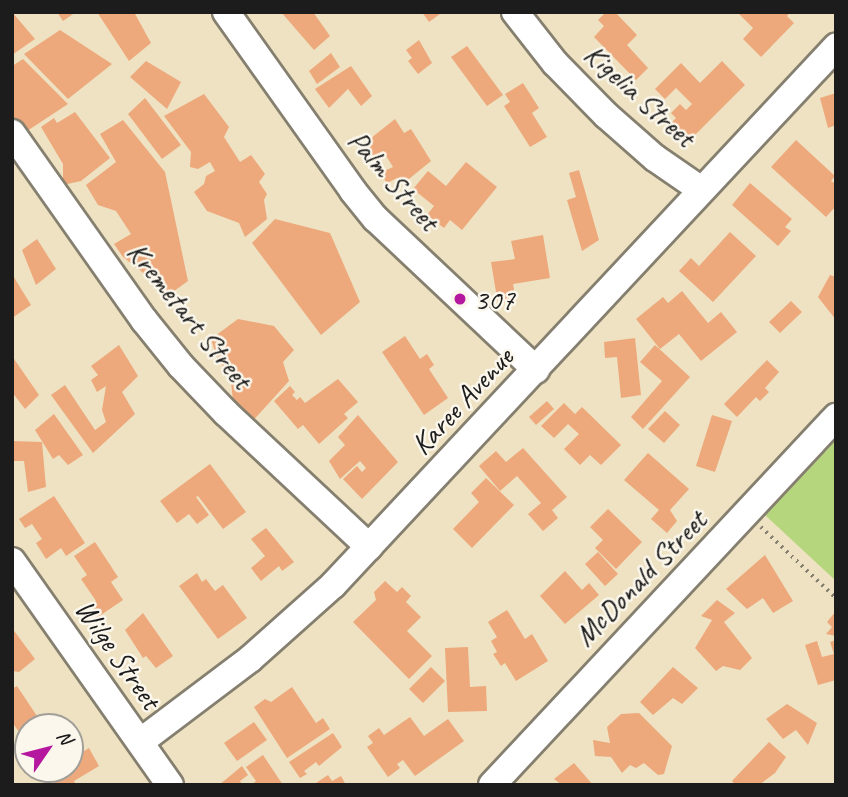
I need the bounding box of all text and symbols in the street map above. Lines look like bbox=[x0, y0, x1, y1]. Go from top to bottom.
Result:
street label: Kigelia Street bbox=[577, 36, 703, 154]
street label: Palm Street bbox=[340, 122, 448, 238]
street label: Kremetart Street bbox=[120, 234, 260, 396]
place label: 307 bbox=[474, 281, 514, 317]
marker: 307 bbox=[452, 291, 468, 307]
street label: Karee Avenue bbox=[403, 340, 521, 462]
street label: McDonald Street bbox=[566, 502, 714, 654]
street label: Wilge Street bbox=[67, 592, 169, 716]
north arrow bbox=[14, 713, 84, 783]
text: N bbox=[51, 725, 78, 749]

